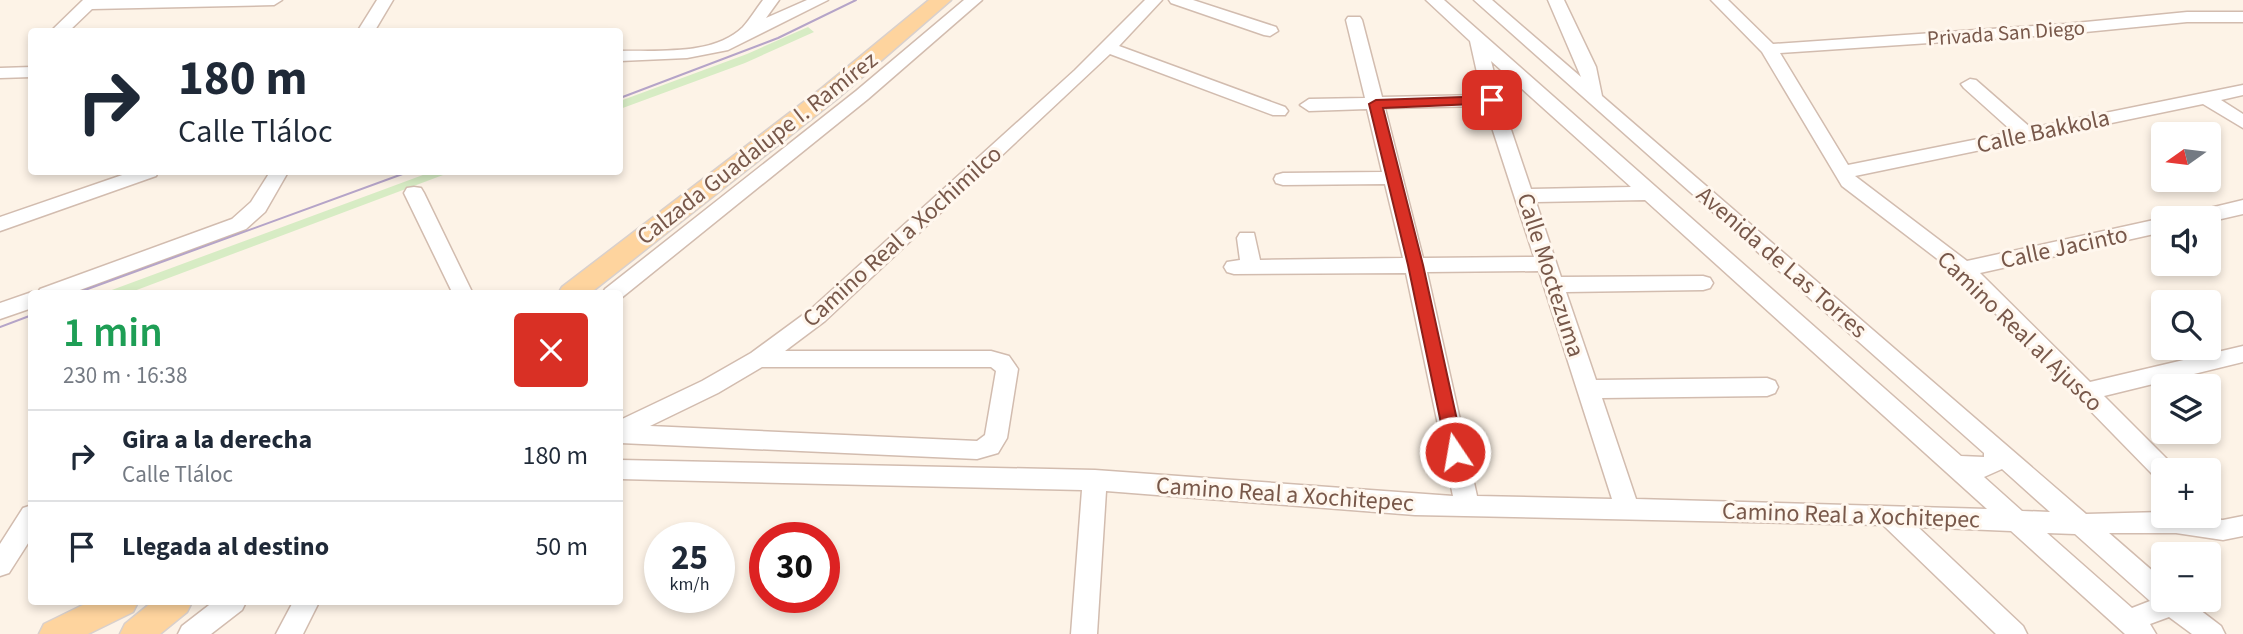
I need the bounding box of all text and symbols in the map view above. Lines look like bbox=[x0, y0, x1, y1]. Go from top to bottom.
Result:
street label: Privada San Diego bbox=[1926, 13, 2086, 53]
street label: Calzada Guadalupe I. Ramírez bbox=[629, 43, 885, 254]
text: 180 m bbox=[178, 44, 307, 114]
icon: right bbox=[63, 56, 154, 147]
pin bbox=[1462, 70, 1522, 130]
icon: arrive bbox=[1473, 81, 1511, 119]
street label: Calle Bakkola bbox=[1973, 100, 2113, 163]
text: Calle Tláloc bbox=[178, 109, 333, 155]
north arrow bbox=[2151, 122, 2221, 192]
map controls bbox=[2151, 122, 2221, 612]
street label: Camino Real a Xochimilco bbox=[795, 137, 1010, 336]
street label: Avenida de Las Torres bbox=[1689, 178, 1875, 347]
street label: Calle Moctezuma bbox=[1508, 189, 1594, 362]
button: sound bbox=[2151, 206, 2221, 276]
street label: Calle Jacinto bbox=[1997, 217, 2131, 278]
street label: Camino Real al Ajusco bbox=[1929, 243, 2111, 420]
button: search bbox=[2151, 290, 2221, 360]
text: 1 min bbox=[63, 303, 163, 363]
button: close bbox=[514, 313, 588, 387]
text: 230 m · 16:38 bbox=[63, 359, 187, 392]
button: layers bbox=[2151, 374, 2221, 444]
position arrow bbox=[1418, 415, 1492, 489]
text: Gira a la derecha bbox=[122, 421, 312, 458]
icon: right bbox=[63, 437, 101, 475]
text: 180 m bbox=[522, 437, 588, 474]
text: Calle Tláloc bbox=[122, 458, 233, 491]
button: + bbox=[2151, 458, 2221, 528]
street label: Camino Real a Xochitepec bbox=[1155, 468, 1415, 521]
street label: Camino Real a Xochitepec bbox=[1721, 494, 1981, 537]
speed limit sign: 30 bbox=[749, 522, 840, 613]
icon: arrive bbox=[63, 528, 101, 566]
text: Llegada al destino bbox=[122, 528, 329, 565]
text: 50 m bbox=[535, 528, 588, 565]
text: 25 bbox=[671, 533, 708, 583]
button: − bbox=[2151, 542, 2221, 612]
text: km/h bbox=[670, 572, 709, 597]

